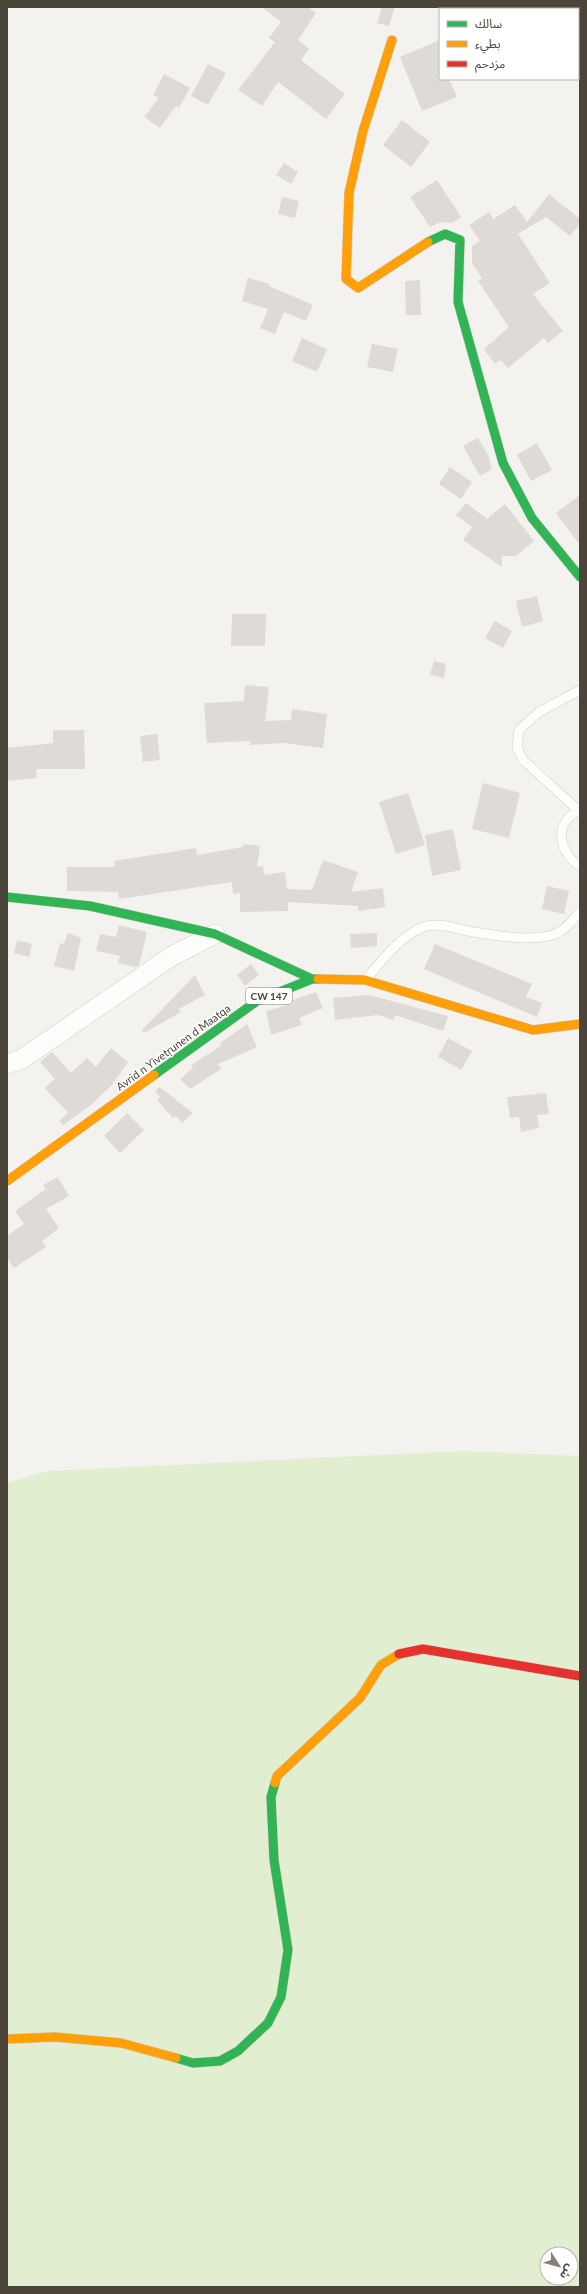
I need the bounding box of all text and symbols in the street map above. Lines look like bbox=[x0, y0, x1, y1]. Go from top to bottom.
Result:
legend bbox=[439, 8, 579, 80]
text: سالك bbox=[475, 16, 502, 31]
text: بطيء bbox=[475, 36, 501, 54]
text: مزدحم bbox=[475, 56, 505, 73]
road number: CW 147 bbox=[246, 988, 292, 1004]
street label: Avrid n Yivetṛunen d Maatqa bbox=[113, 1001, 233, 1093]
north arrow bbox=[539, 2246, 579, 2286]
text: ش bbox=[557, 2262, 577, 2282]

